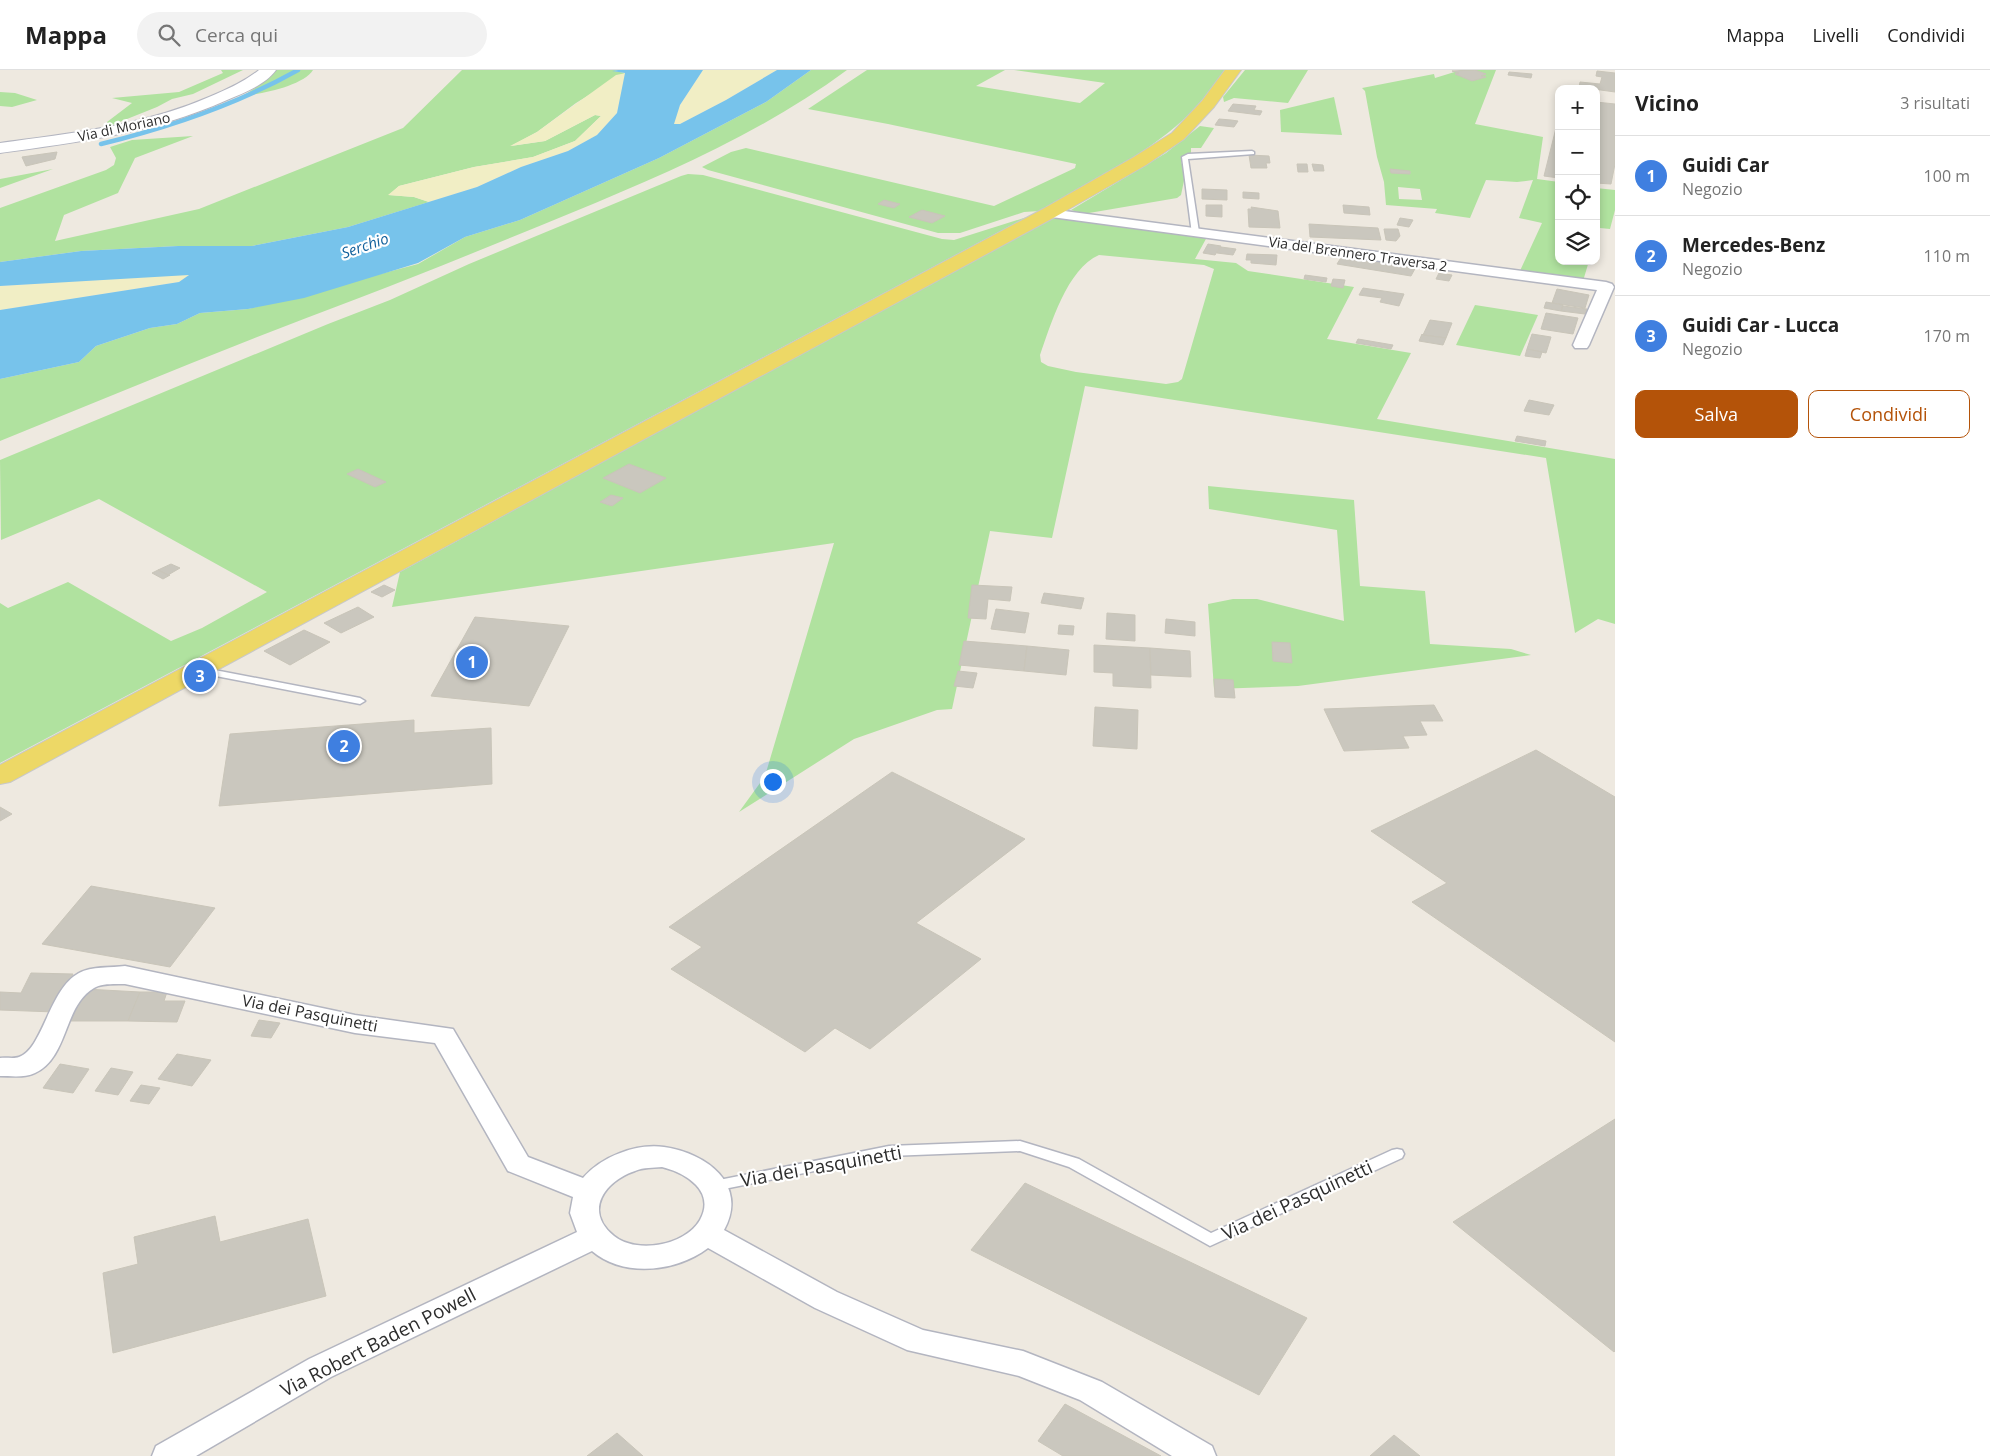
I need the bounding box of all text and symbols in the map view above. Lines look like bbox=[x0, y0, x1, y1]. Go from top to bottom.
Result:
search box bbox=[137, 12, 487, 57]
text: Mappa bbox=[25, 18, 107, 51]
icon: search bbox=[155, 21, 183, 49]
text: Cerca qui bbox=[195, 22, 278, 48]
text: Mappa bbox=[1726, 23, 1784, 47]
text: Livelli bbox=[1812, 23, 1859, 47]
text: Condividi bbox=[1887, 23, 1965, 47]
map controls bbox=[1555, 85, 1600, 265]
button: + bbox=[1555, 85, 1600, 130]
text: Vicino bbox=[1635, 89, 1699, 117]
text: 3 risultati bbox=[1900, 92, 1970, 114]
street label: Via di Moriano bbox=[76, 107, 172, 146]
button: − bbox=[1555, 130, 1600, 175]
text: Guidi Car bbox=[1682, 152, 1769, 178]
text: 1 bbox=[1646, 165, 1656, 187]
text: 100 m bbox=[1924, 165, 1970, 187]
button: locate bbox=[1555, 175, 1600, 220]
text: Negozio bbox=[1682, 178, 1743, 200]
button: layers bbox=[1555, 220, 1600, 265]
water label: Serchio bbox=[338, 228, 391, 262]
street label: Via del Brennero Traversa 2 bbox=[1268, 232, 1449, 275]
text: Mercedes-Benz bbox=[1682, 232, 1825, 258]
text: 2 bbox=[1646, 245, 1656, 267]
text: 110 m bbox=[1924, 245, 1970, 267]
text: Negozio bbox=[1682, 258, 1743, 280]
text: Guidi Car - Lucca bbox=[1682, 312, 1839, 338]
text: 3 bbox=[1646, 325, 1656, 347]
text: 170 m bbox=[1924, 325, 1970, 347]
text: Negozio bbox=[1682, 338, 1743, 360]
button: Salva bbox=[1635, 390, 1798, 438]
button: Condividi bbox=[1808, 390, 1970, 438]
pin: 1 bbox=[456, 643, 488, 681]
pin: 3 bbox=[184, 657, 216, 695]
pin: 2 bbox=[328, 727, 360, 765]
your location bbox=[760, 769, 786, 795]
street label: Via dei Pasquinetti bbox=[240, 989, 380, 1037]
street label: Via dei Pasquinetti bbox=[738, 1139, 904, 1193]
street label: Via dei Pasquinetti bbox=[1217, 1154, 1377, 1246]
street label: Via Robert Baden Powell bbox=[276, 1281, 480, 1403]

